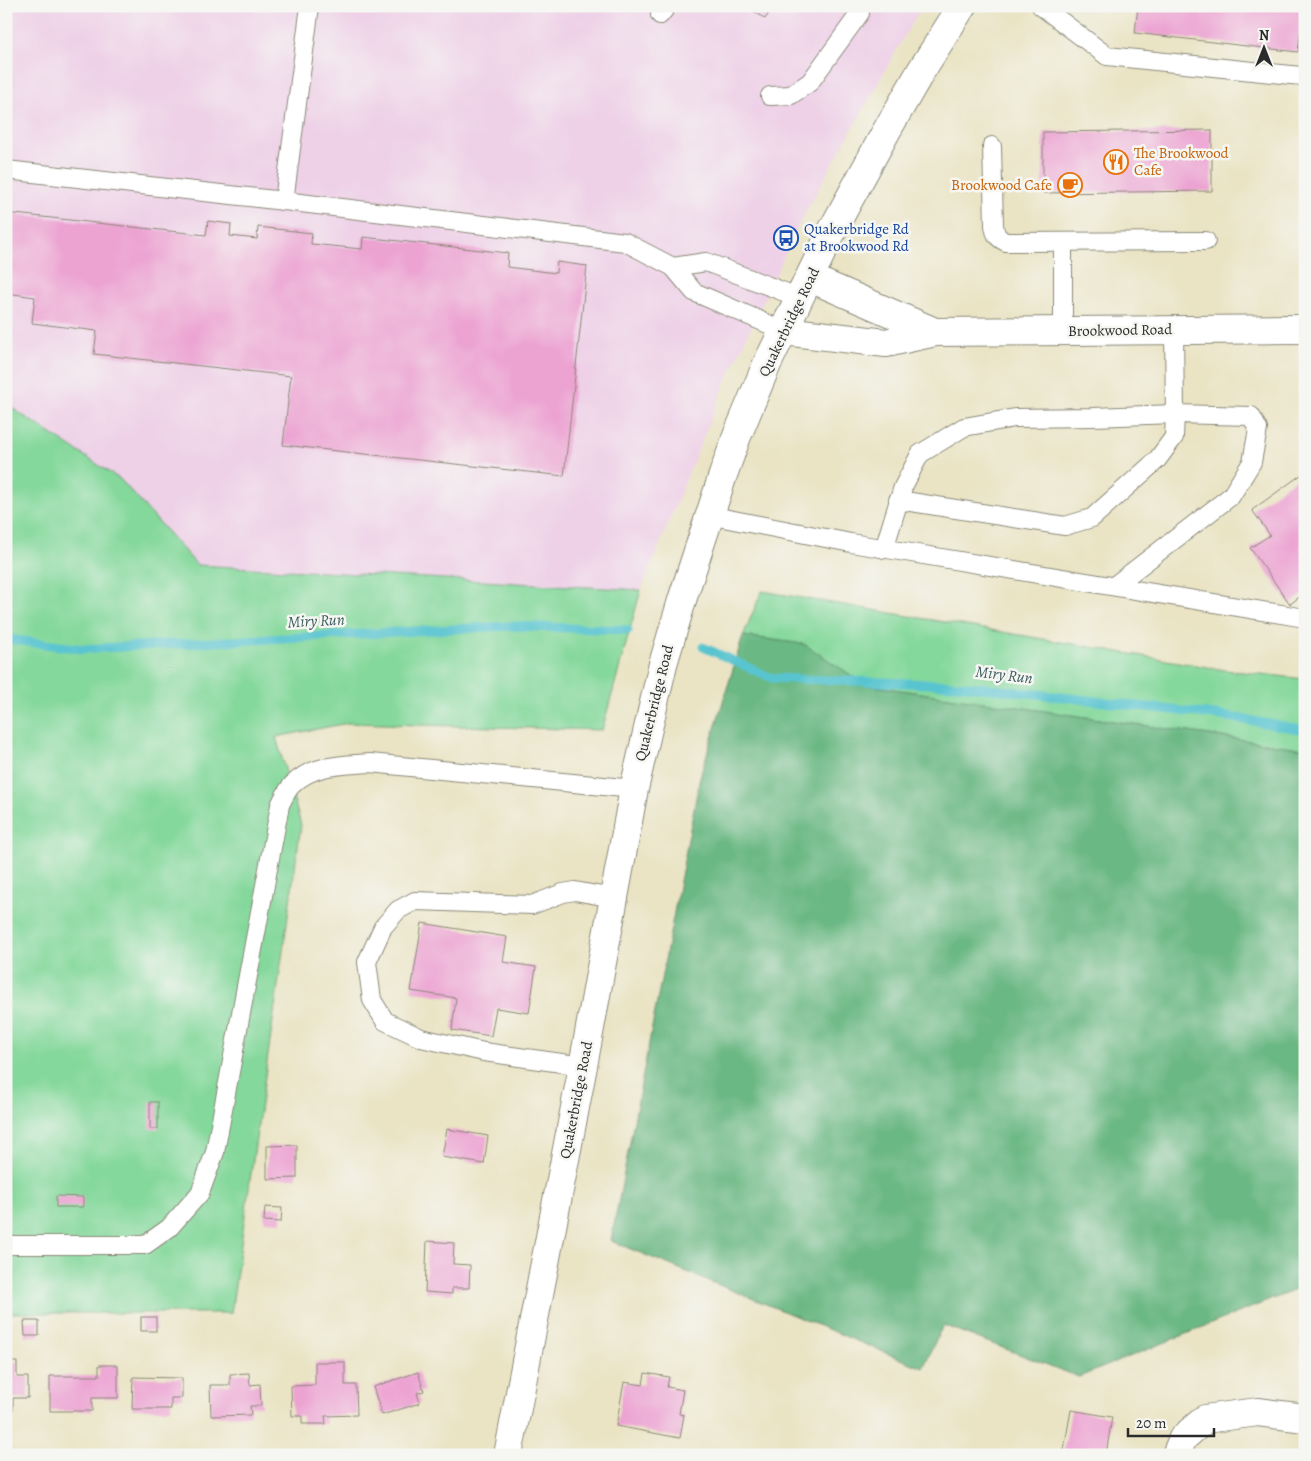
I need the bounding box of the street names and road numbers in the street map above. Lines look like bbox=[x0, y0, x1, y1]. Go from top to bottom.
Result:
street label: Quakerbridge Road bbox=[754, 263, 825, 380]
street label: Brookwood Road bbox=[1068, 319, 1173, 341]
street label: Quakerbridge Road bbox=[630, 642, 678, 763]
street label: Quakerbridge Road bbox=[555, 1039, 597, 1160]

